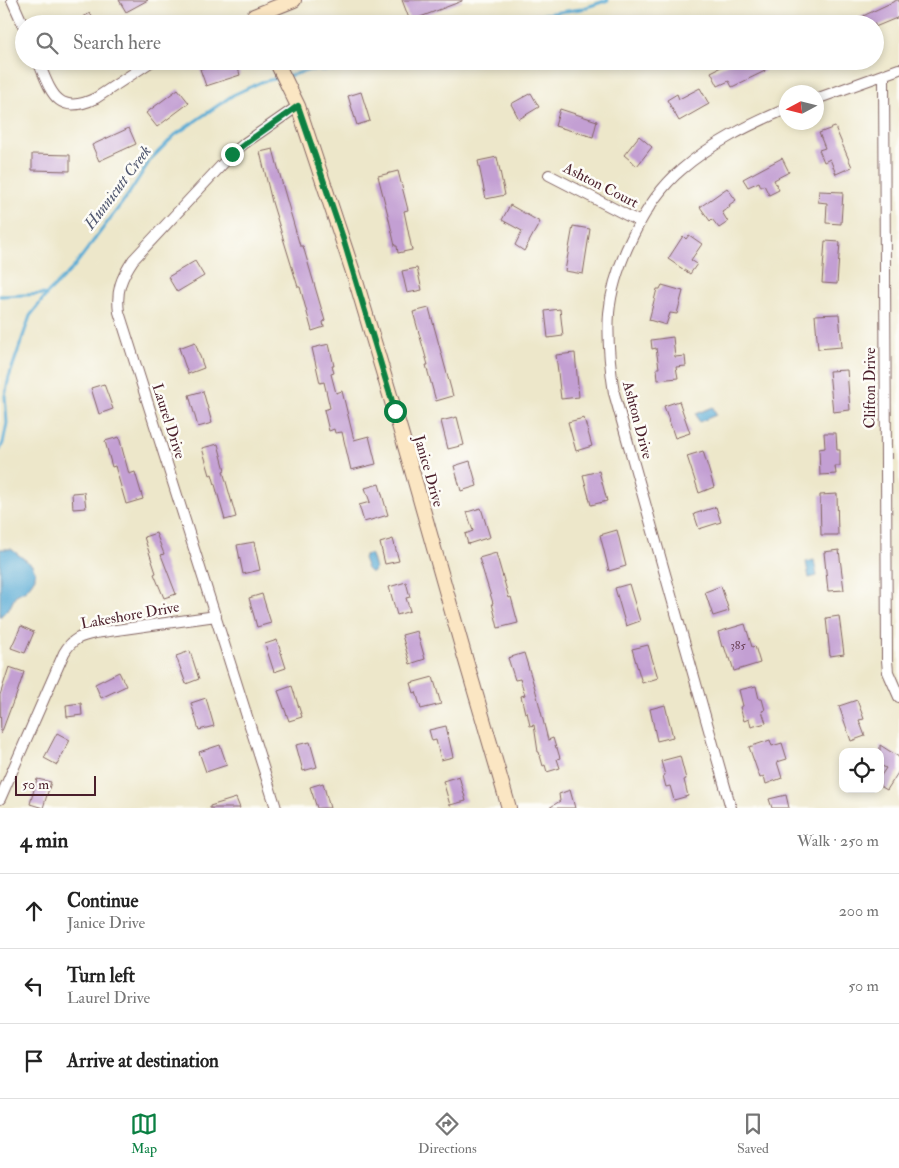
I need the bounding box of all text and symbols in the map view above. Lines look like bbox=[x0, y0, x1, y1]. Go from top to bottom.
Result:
search box bbox=[15, 15, 884, 70]
icon: search bbox=[33, 29, 61, 57]
text: Search here bbox=[73, 31, 161, 55]
north arrow bbox=[779, 85, 824, 130]
water label: Hunnicutt Creek bbox=[79, 141, 156, 234]
route end bbox=[221, 143, 244, 166]
street label: Ashton Court bbox=[559, 158, 642, 213]
street label: Clifton Drive bbox=[861, 348, 880, 428]
street label: Ashton Drive bbox=[618, 378, 657, 461]
street label: Laurel Drive bbox=[147, 381, 190, 461]
route start bbox=[384, 400, 407, 423]
street label: Janice Drive bbox=[408, 432, 448, 509]
street label: Lakeshore Drive bbox=[79, 597, 181, 634]
house number: 385 bbox=[730, 638, 746, 653]
map controls bbox=[839, 748, 884, 793]
button: locate bbox=[839, 748, 884, 793]
scale bar bbox=[15, 773, 96, 796]
text: 50 m bbox=[22, 776, 49, 793]
text: 4 min bbox=[20, 827, 68, 854]
text: Walk · 250 m bbox=[797, 831, 879, 851]
text: Continue bbox=[67, 889, 138, 913]
icon: ahead bbox=[20, 897, 48, 925]
text: 200 m bbox=[839, 901, 879, 921]
text: Janice Drive bbox=[67, 913, 145, 933]
text: Turn left bbox=[67, 964, 135, 988]
icon: left bbox=[20, 972, 48, 1000]
text: 50 m bbox=[848, 976, 879, 996]
text: Laurel Drive bbox=[67, 988, 150, 1008]
icon: arrive bbox=[20, 1047, 48, 1075]
text: Arrive at destination bbox=[67, 1049, 219, 1073]
tab: Map bbox=[130, 1110, 158, 1157]
tab: Directions bbox=[418, 1110, 477, 1157]
tab: Saved bbox=[737, 1110, 769, 1157]

